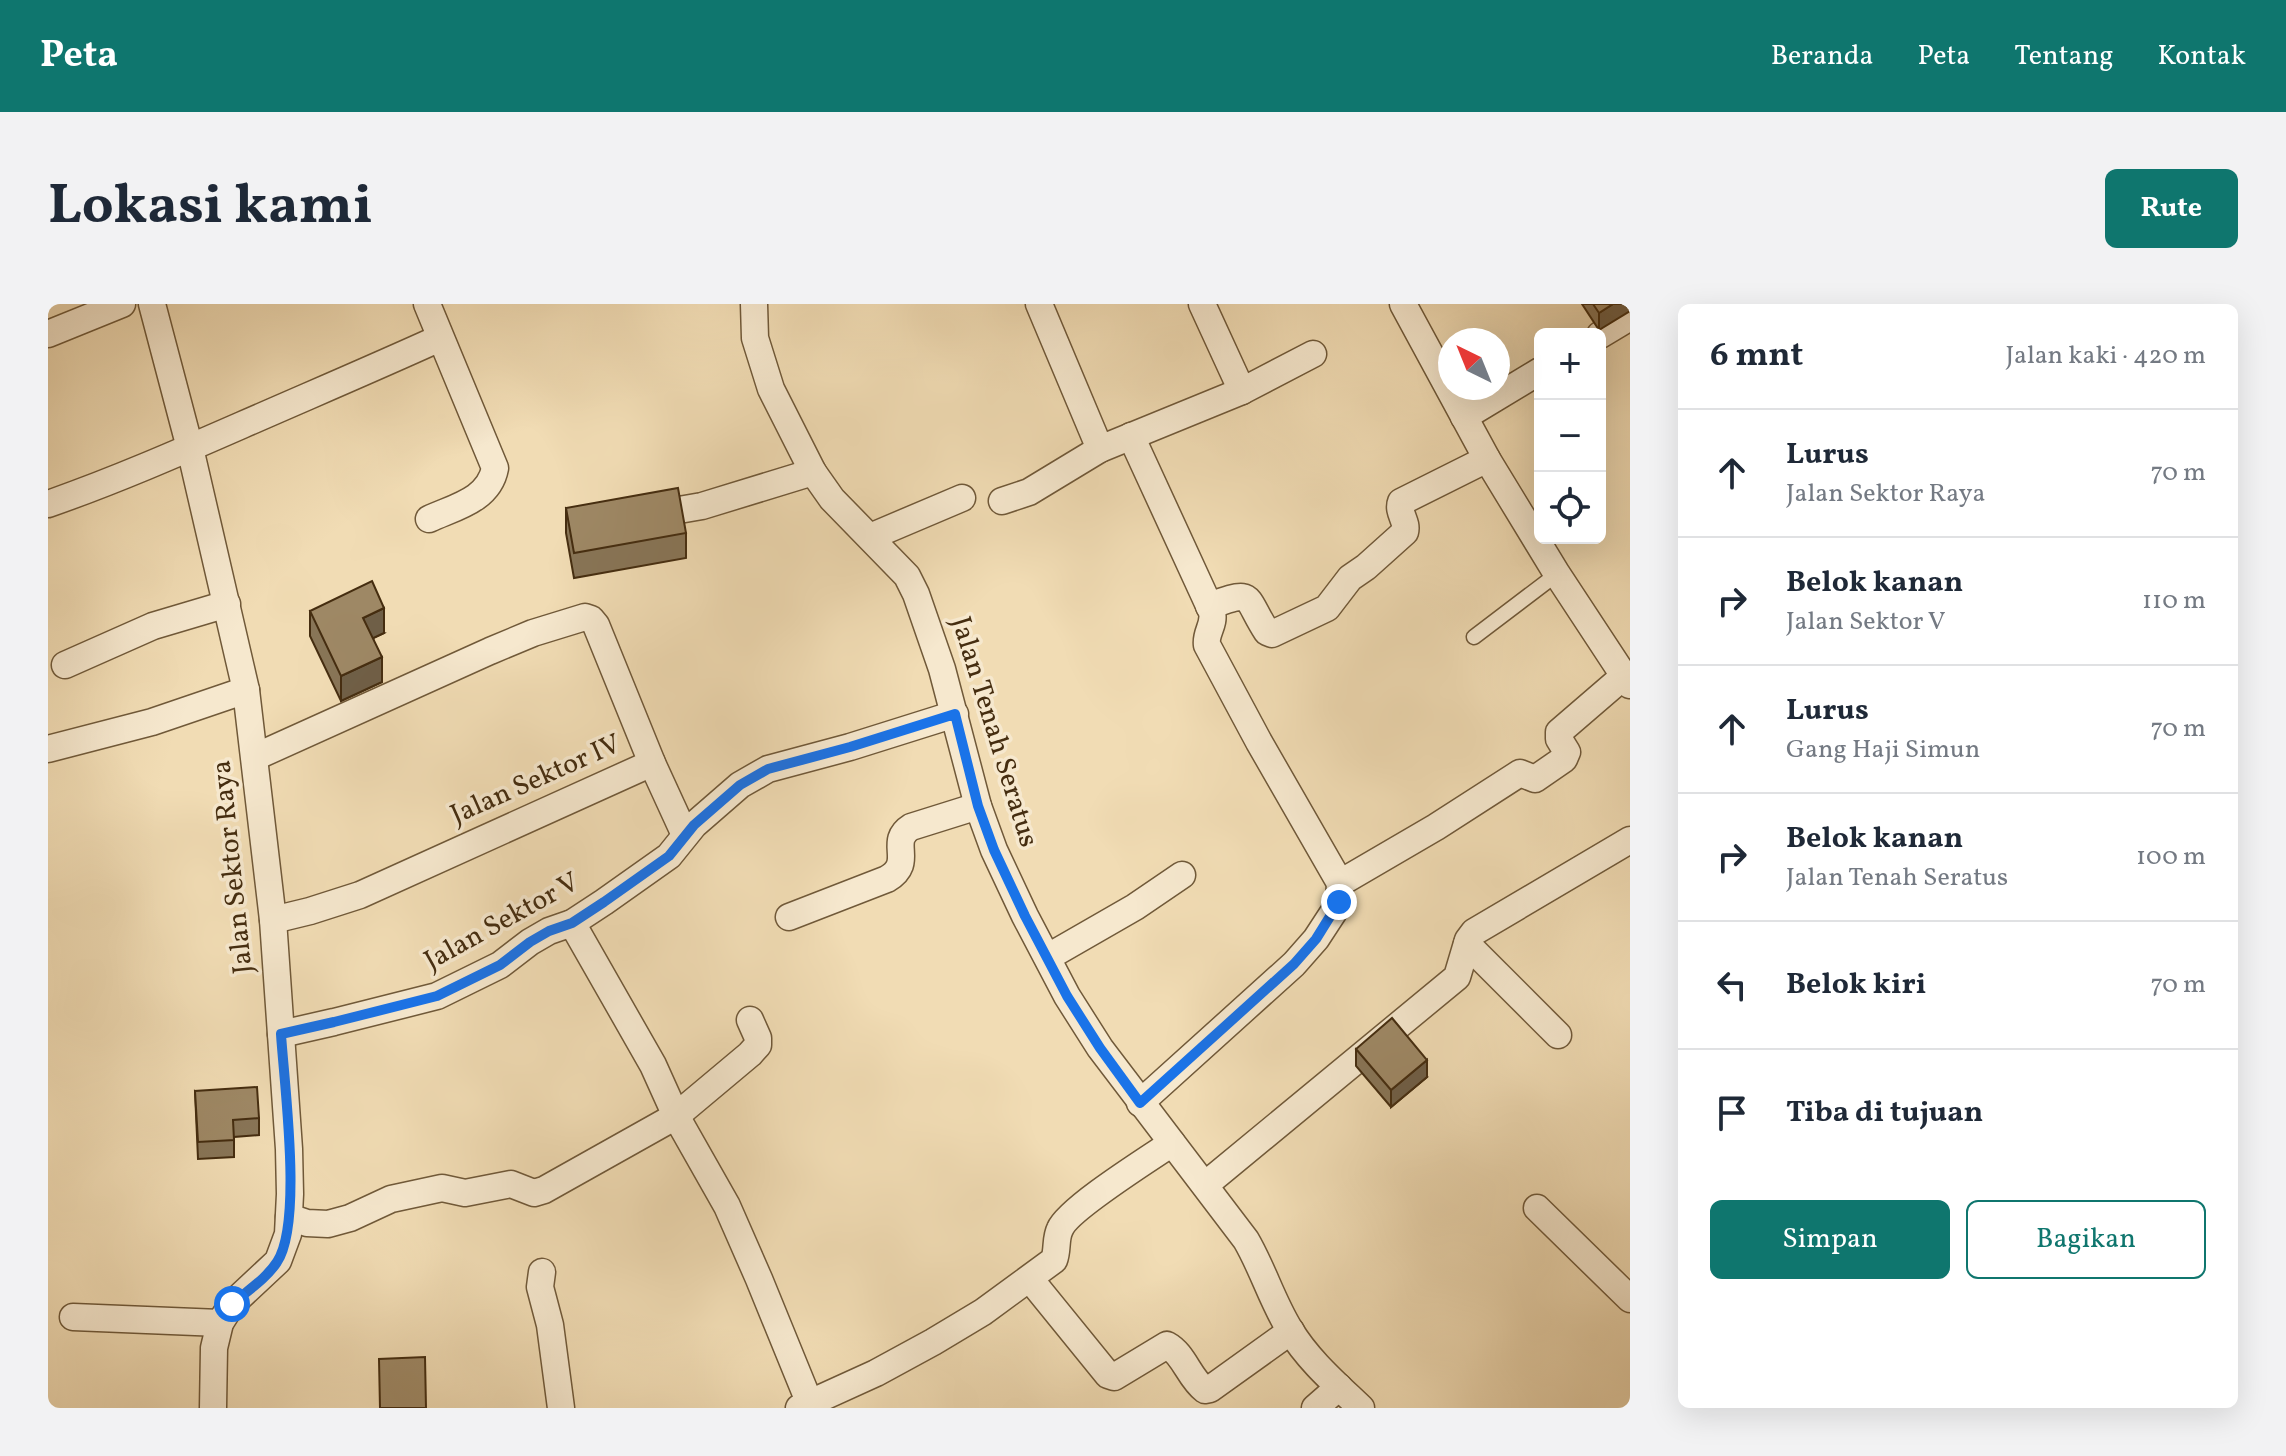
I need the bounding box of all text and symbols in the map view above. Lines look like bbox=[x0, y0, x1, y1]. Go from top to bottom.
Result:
text: Peta bbox=[40, 30, 118, 83]
text: Beranda bbox=[1771, 37, 1874, 76]
text: Peta bbox=[1918, 37, 1970, 76]
text: Tentang bbox=[2014, 37, 2113, 76]
text: Kontak bbox=[2157, 37, 2246, 76]
text: Lokasi kami bbox=[48, 169, 373, 247]
button: Rute bbox=[2105, 169, 2238, 248]
north arrow bbox=[1438, 328, 1510, 400]
map controls bbox=[1534, 328, 1606, 544]
button: + bbox=[1534, 328, 1606, 400]
text: 6 mnt bbox=[1710, 333, 1803, 380]
text: Jalan kaki · 420 m bbox=[2005, 338, 2206, 374]
button: − bbox=[1534, 400, 1606, 472]
text: Lurus bbox=[1786, 434, 1869, 476]
icon: ahead bbox=[1710, 451, 1754, 495]
text: 70 m bbox=[2151, 455, 2206, 491]
button: locate bbox=[1534, 472, 1606, 544]
text: Jalan Sektor Raya bbox=[1786, 476, 1986, 512]
text: Belok kanan bbox=[1786, 562, 1963, 604]
icon: right bbox=[1710, 579, 1754, 623]
text: 110 m bbox=[2142, 583, 2206, 619]
text: Jalan Sektor V bbox=[1786, 604, 1946, 640]
street label: Jalan Tenah Seratus bbox=[940, 612, 1048, 852]
text: Lurus bbox=[1786, 690, 1869, 732]
icon: ahead bbox=[1710, 707, 1754, 751]
text: 70 m bbox=[2151, 711, 2206, 747]
street label: Jalan Sektor IV bbox=[445, 725, 627, 835]
text: Gang Haji Simun bbox=[1786, 732, 1980, 768]
street label: Jalan Sektor Raya bbox=[202, 758, 264, 976]
text: Belok kanan bbox=[1786, 818, 1963, 860]
icon: right bbox=[1710, 835, 1754, 879]
text: 100 m bbox=[2136, 839, 2206, 875]
text: Jalan Tenah Seratus bbox=[1786, 860, 2008, 896]
street label: Jalan Sektor V bbox=[417, 863, 587, 981]
route end bbox=[1321, 884, 1357, 920]
icon: left bbox=[1710, 963, 1754, 1007]
text: Belok kiri bbox=[1786, 964, 1926, 1006]
text: 70 m bbox=[2151, 967, 2206, 1003]
icon: arrive bbox=[1710, 1091, 1754, 1135]
text: Tiba di tujuan bbox=[1786, 1092, 1983, 1134]
button: Simpan bbox=[1710, 1200, 1950, 1279]
button: Bagikan bbox=[1966, 1200, 2206, 1279]
route start bbox=[214, 1286, 250, 1322]

